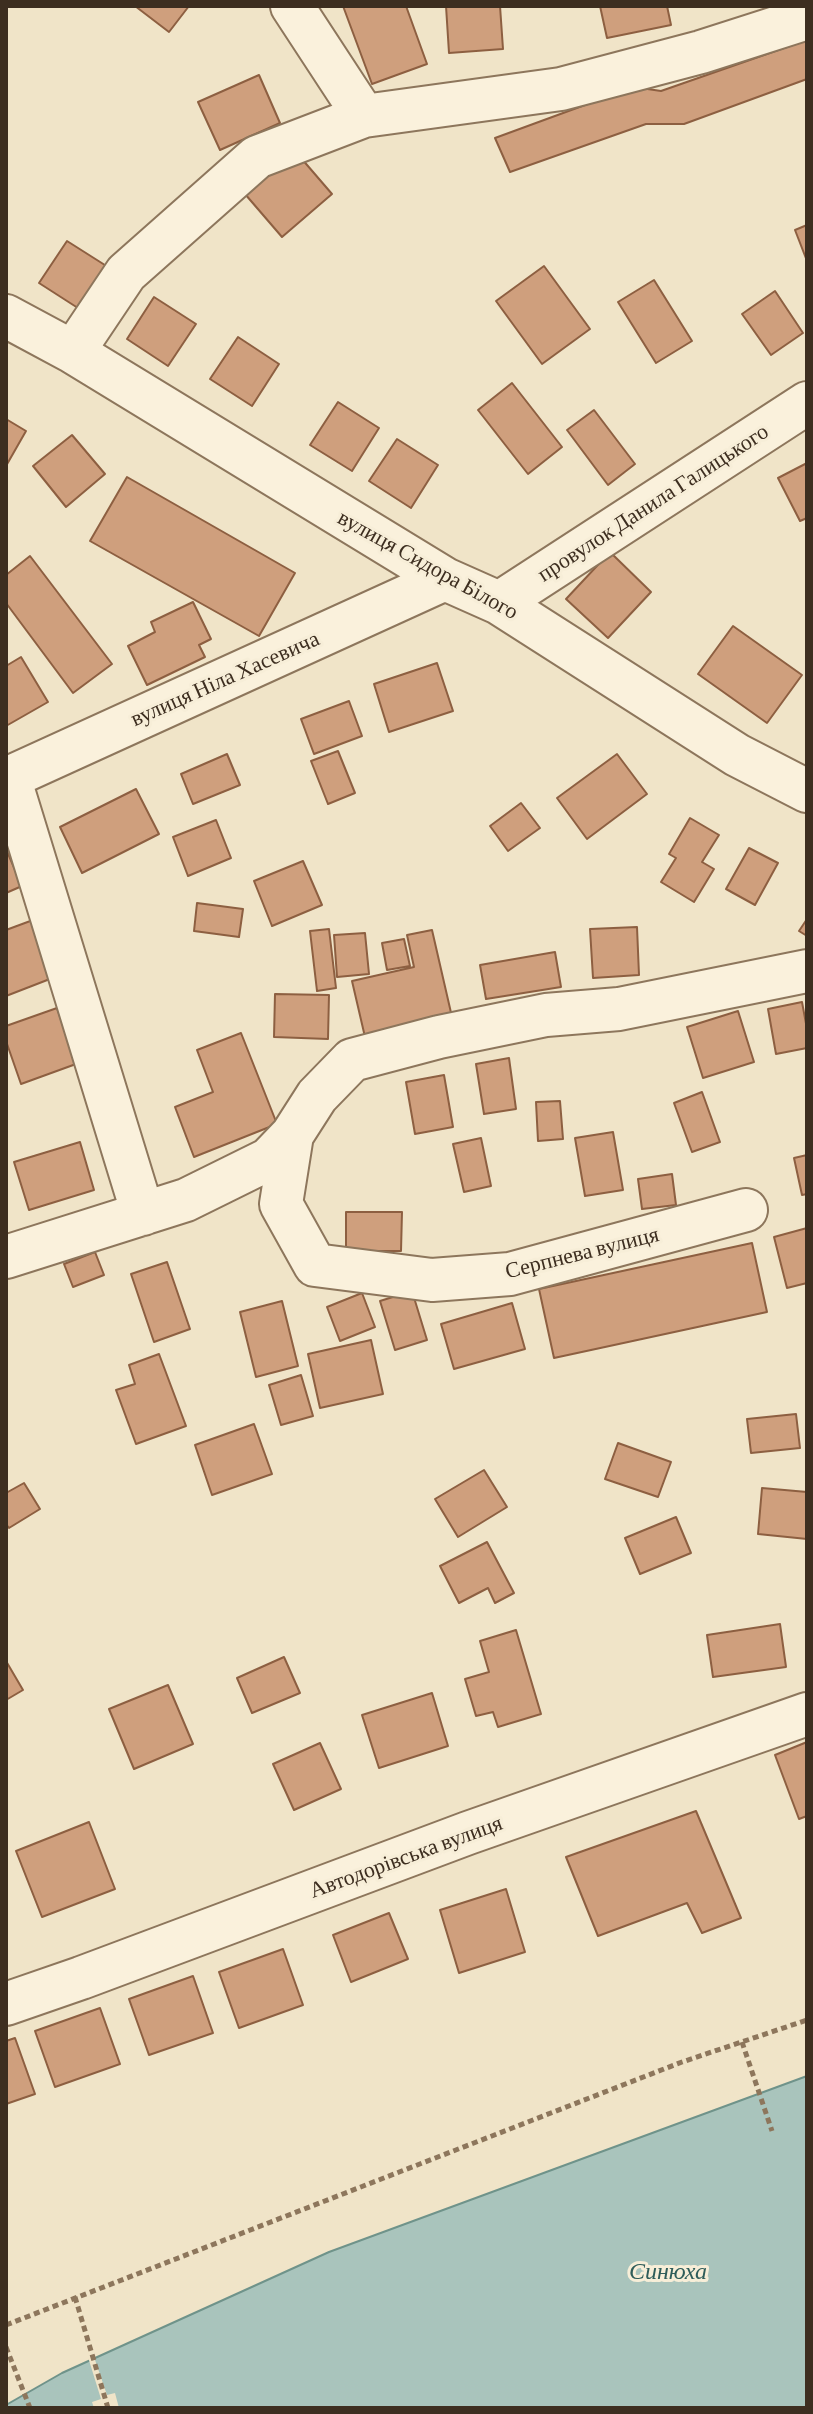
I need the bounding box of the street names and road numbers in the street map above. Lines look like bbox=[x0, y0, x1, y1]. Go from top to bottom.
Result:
street label: провулок Данила Галицького bbox=[533, 418, 773, 588]
street label: вулиця Сидора Білого bbox=[333, 504, 523, 626]
street label: вулиця Ніла Хасевича bbox=[127, 626, 323, 732]
street label: Серпнева вулиця bbox=[502, 1221, 662, 1285]
street label: Автодорівська вулиця bbox=[306, 1810, 506, 1904]

